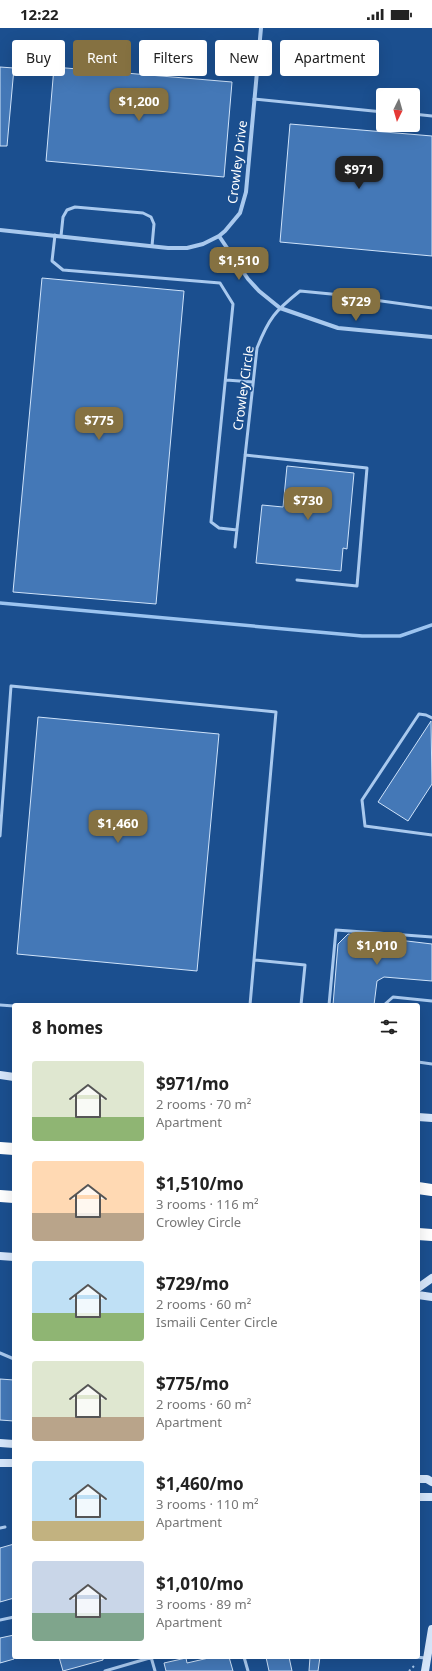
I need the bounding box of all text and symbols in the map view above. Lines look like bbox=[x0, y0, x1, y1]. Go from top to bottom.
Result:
text: 12:22 bbox=[20, 4, 59, 24]
chip: Buy bbox=[12, 40, 65, 76]
chip: Rent bbox=[73, 40, 131, 76]
chip: Filters bbox=[139, 40, 207, 76]
chip: New bbox=[215, 40, 272, 76]
chip: Apartment bbox=[280, 40, 379, 76]
pin: $1,200 bbox=[106, 88, 172, 122]
north arrow bbox=[376, 88, 420, 132]
map controls bbox=[376, 88, 420, 132]
text: $1,200 bbox=[119, 92, 159, 110]
street label: Crowley Drive bbox=[223, 119, 251, 205]
pin: $971 bbox=[335, 156, 383, 190]
text: $971 bbox=[344, 160, 374, 178]
pin: $1,510 bbox=[206, 247, 272, 281]
text: $1,510 bbox=[219, 251, 259, 269]
pin: $729 bbox=[332, 288, 380, 322]
text: $729 bbox=[341, 292, 371, 310]
street label: Crowley Circle bbox=[228, 345, 258, 431]
pin: $775 bbox=[75, 407, 123, 441]
text: $775 bbox=[84, 411, 114, 429]
pin: $730 bbox=[284, 487, 332, 521]
text: $730 bbox=[293, 491, 323, 509]
pin: $1,460 bbox=[85, 810, 151, 844]
text: $1,460 bbox=[98, 814, 138, 832]
pin: $1,010 bbox=[344, 932, 410, 966]
text: $1,010 bbox=[357, 936, 397, 954]
text: 8 homes bbox=[32, 1016, 103, 1039]
icon: filters bbox=[378, 1016, 400, 1038]
text: $971/mo bbox=[156, 1072, 229, 1095]
icon: home bbox=[64, 1077, 112, 1125]
text: 2 rooms · 70 m² bbox=[156, 1095, 251, 1113]
text: Apartment bbox=[156, 1113, 222, 1131]
text: $1,510/mo bbox=[156, 1172, 244, 1195]
icon: home bbox=[64, 1177, 112, 1225]
text: 3 rooms · 116 m² bbox=[156, 1195, 259, 1213]
text: Crowley Circle bbox=[156, 1213, 241, 1231]
text: $729/mo bbox=[156, 1272, 229, 1295]
icon: home bbox=[64, 1277, 112, 1325]
text: 2 rooms · 60 m² bbox=[156, 1295, 251, 1313]
text: Ismaili Center Circle bbox=[156, 1313, 278, 1331]
text: $775/mo bbox=[156, 1372, 229, 1395]
icon: home bbox=[64, 1377, 112, 1425]
text: 2 rooms · 60 m² bbox=[156, 1395, 251, 1413]
text: Apartment bbox=[156, 1413, 222, 1431]
text: $1,460/mo bbox=[156, 1472, 244, 1495]
icon: home bbox=[64, 1477, 112, 1525]
text: 3 rooms · 110 m² bbox=[156, 1495, 259, 1513]
text: Apartment bbox=[156, 1513, 222, 1531]
text: $1,010/mo bbox=[156, 1572, 244, 1595]
icon: home bbox=[64, 1577, 112, 1625]
text: 3 rooms · 89 m² bbox=[156, 1595, 251, 1613]
text: Apartment bbox=[156, 1613, 222, 1631]

